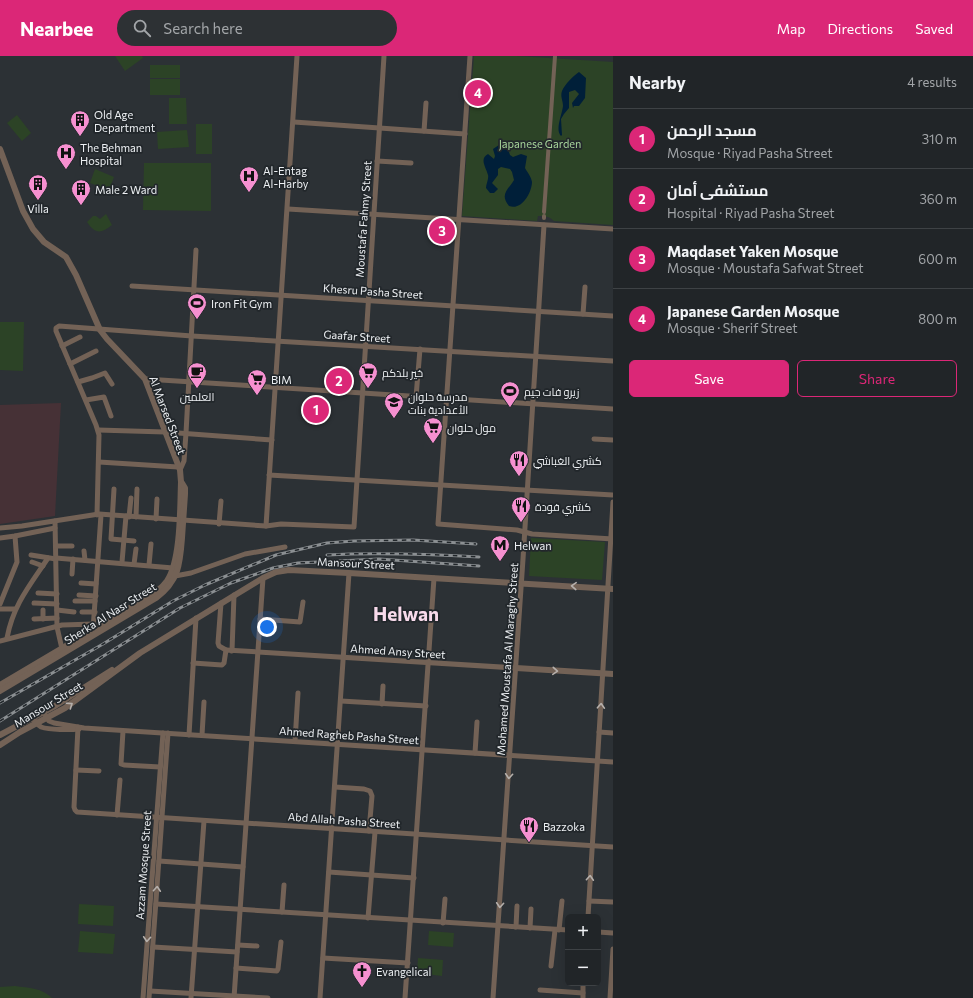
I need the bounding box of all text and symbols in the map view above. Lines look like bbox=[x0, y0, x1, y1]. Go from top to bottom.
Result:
search box bbox=[117, 10, 397, 46]
text: Nearbee bbox=[20, 17, 93, 40]
icon: search bbox=[131, 17, 153, 39]
text: Search here bbox=[163, 19, 243, 37]
text: Map bbox=[777, 20, 806, 37]
text: Directions bbox=[828, 20, 893, 37]
text: Saved bbox=[915, 20, 953, 37]
text: Nearby bbox=[629, 72, 686, 93]
text: 4 results bbox=[907, 74, 957, 90]
pin: 4 bbox=[465, 78, 491, 108]
place label: Old Age Department bbox=[94, 108, 156, 134]
building icon: Old Age Department bbox=[69, 109, 91, 137]
text: مسجد الرحمن bbox=[667, 121, 757, 139]
text: 1 bbox=[639, 131, 645, 147]
text: 310 m bbox=[922, 131, 957, 147]
park label: Japanese Garden bbox=[499, 137, 581, 151]
place label: The Behman Hospital bbox=[80, 141, 142, 167]
hospital icon: The Behman Hospital bbox=[55, 142, 77, 170]
text: Mosque · Riyad Pasha Street bbox=[667, 145, 833, 161]
street label: Moustafa Fahmy Street bbox=[352, 160, 374, 278]
place label: Al-Entag Al-Harby bbox=[263, 164, 309, 190]
hospital icon: Al-Entag Al-Harby bbox=[238, 165, 260, 193]
building icon: Villa bbox=[27, 173, 49, 201]
building icon: Male 2 Ward bbox=[70, 178, 92, 206]
text: مستشفى أمان bbox=[667, 181, 769, 199]
place label: Male 2 Ward bbox=[95, 183, 157, 196]
text: 2 bbox=[638, 191, 646, 207]
text: 360 m bbox=[919, 191, 957, 207]
place label: Villa bbox=[27, 202, 49, 215]
text: Hospital · Riyad Pasha Street bbox=[667, 205, 835, 221]
pin: 3 bbox=[429, 216, 455, 246]
text: Maqdaset Yaken Mosque bbox=[667, 242, 838, 260]
text: 3 bbox=[638, 251, 646, 267]
text: 600 m bbox=[918, 251, 957, 267]
text: Mosque · Moustafa Safwat Street bbox=[667, 260, 864, 276]
street label: Khesru Pasha Street bbox=[323, 281, 424, 301]
sports icon: Iron Fit Gym bbox=[186, 292, 208, 320]
place label: Iron Fit Gym bbox=[211, 297, 272, 310]
text: Japanese Garden Mosque bbox=[667, 302, 839, 320]
text: 4 bbox=[638, 311, 646, 327]
text: 800 m bbox=[918, 311, 957, 327]
text: Mosque · Sherif Street bbox=[667, 320, 798, 336]
street label: Gaafar Street bbox=[323, 327, 391, 345]
button: Save bbox=[629, 360, 789, 397]
button: Share bbox=[797, 360, 957, 397]
cafe icon: العلمين bbox=[186, 361, 208, 389]
supermarket icon: خير بلدكم bbox=[357, 361, 379, 389]
pin: 2 bbox=[326, 366, 352, 396]
place label: خير بلدكم bbox=[382, 366, 423, 381]
supermarket icon: BIM bbox=[246, 368, 268, 396]
place label: BIM bbox=[271, 373, 292, 386]
street label: Al Marsed Street bbox=[147, 374, 189, 457]
sports icon: زيرو فات جيم bbox=[499, 380, 521, 408]
place label: زيرو فات جيم bbox=[524, 385, 580, 400]
place label: العلمين bbox=[180, 390, 214, 404]
place label: مدرسة حلوان الأعدادية بنات bbox=[408, 390, 468, 416]
school or university icon: مدرسة حلوان الأعدادية بنات bbox=[383, 391, 405, 419]
pin: 1 bbox=[303, 395, 329, 425]
supermarket icon: مول حلوان bbox=[422, 416, 444, 444]
place label: مول حلوان bbox=[447, 421, 496, 435]
restaurant icon: كشري الغباشي bbox=[508, 449, 530, 477]
place label: كشري الغباشي bbox=[533, 454, 602, 470]
restaurant icon: كشري فودة bbox=[510, 495, 532, 523]
place label: كشري فودة bbox=[535, 500, 591, 516]
metro station icon: Helwan bbox=[489, 534, 511, 562]
place label: Helwan bbox=[514, 539, 552, 552]
street label: Mansour Street bbox=[317, 554, 396, 572]
street label: Mohamed Moustafa Al Maraghy Street bbox=[494, 562, 520, 756]
street label: Sherka Al Nasr Street bbox=[62, 579, 159, 647]
one-way arrow bbox=[571, 582, 577, 591]
district label: Helwan bbox=[373, 602, 439, 625]
your location bbox=[257, 617, 277, 637]
street label: Ahmed Ansy Street bbox=[350, 641, 447, 661]
one-way arrow bbox=[552, 666, 558, 675]
street label: Mansour Street bbox=[11, 678, 85, 730]
one-way arrow bbox=[66, 702, 73, 710]
one-way arrow bbox=[596, 703, 605, 709]
street label: Ahmed Ragheb Pasha Street bbox=[278, 724, 420, 746]
one-way arrow bbox=[504, 773, 513, 779]
street label: Azzam Mosque Street bbox=[133, 809, 153, 920]
street label: Abd Allah Pasha Street bbox=[287, 810, 401, 830]
restaurant icon: Bazzoka bbox=[518, 815, 540, 843]
place label: Bazzoka bbox=[543, 820, 585, 833]
one-way arrow bbox=[586, 875, 595, 881]
one-way arrow bbox=[153, 886, 162, 892]
one-way arrow bbox=[495, 902, 504, 908]
map controls bbox=[565, 914, 601, 986]
button: + bbox=[565, 914, 601, 950]
one-way arrow bbox=[143, 936, 152, 942]
button: − bbox=[565, 950, 601, 986]
church icon: Evangelical bbox=[351, 960, 373, 988]
place label: Evangelical bbox=[376, 965, 431, 978]

